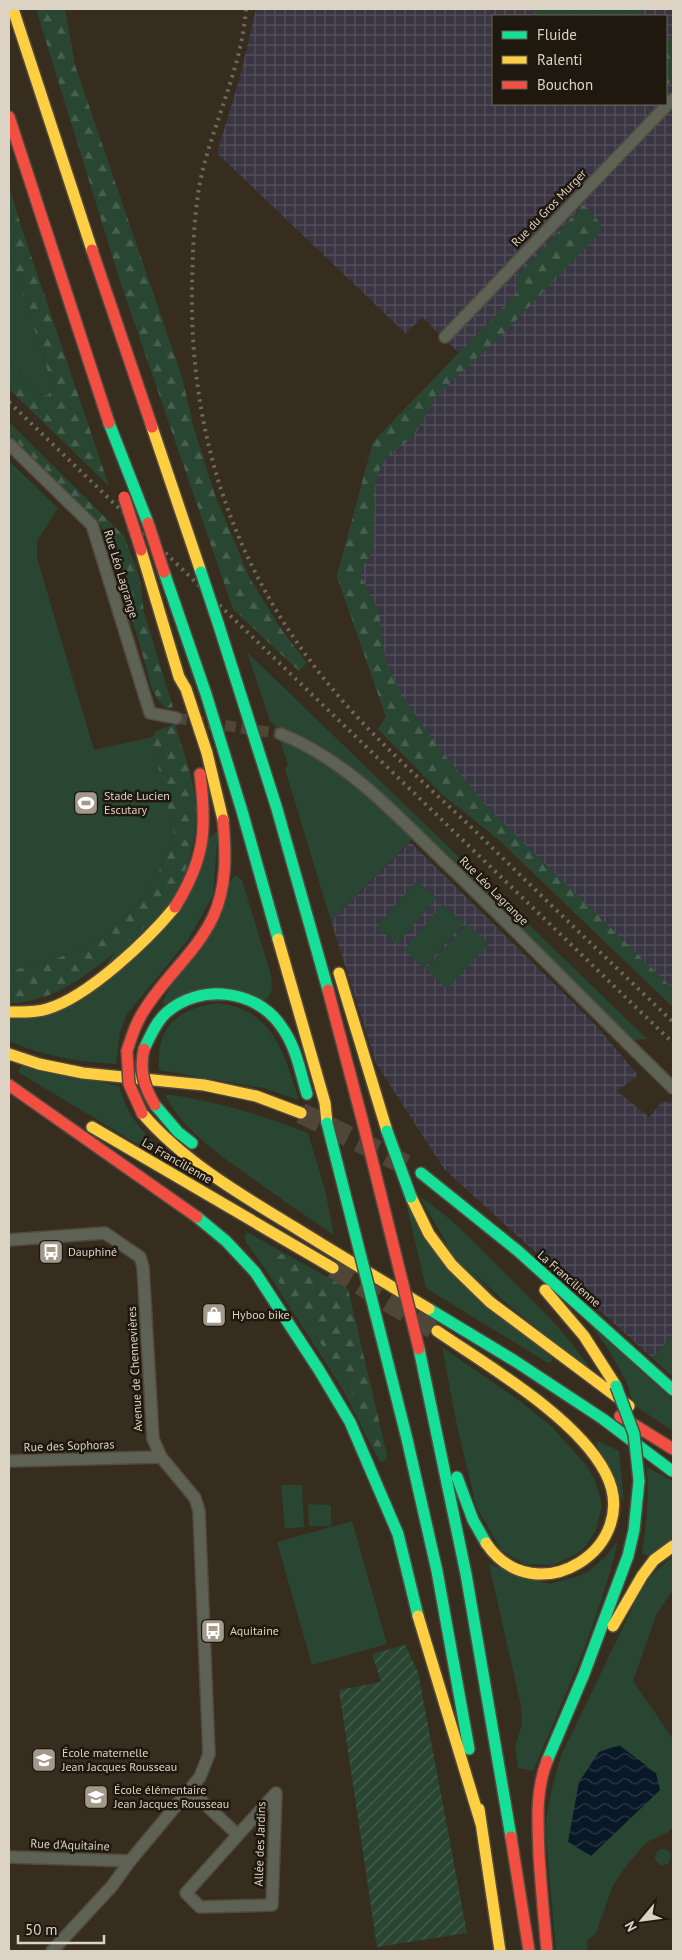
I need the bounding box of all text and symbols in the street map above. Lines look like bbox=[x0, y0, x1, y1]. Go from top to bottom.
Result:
legend bbox=[492, 15, 667, 105]
text: Fluide bbox=[537, 25, 577, 44]
text: Ralenti bbox=[537, 50, 583, 69]
text: Bouchon bbox=[537, 75, 593, 94]
street label: Rue du Gros Murger bbox=[508, 166, 589, 249]
street label: Rue Léo Lagrange bbox=[101, 528, 142, 620]
place label: Stade Lucien Escutary bbox=[104, 788, 170, 817]
sports icon: Stade Lucien Escutary bbox=[73, 790, 99, 816]
street label: Rue Léo Lagrange bbox=[457, 853, 532, 928]
street label: La Francilienne bbox=[139, 1134, 215, 1187]
bus stop icon: Dauphiné bbox=[38, 1239, 64, 1265]
place label: Dauphiné bbox=[68, 1244, 117, 1259]
street label: La Francilienne bbox=[535, 1247, 604, 1310]
shop icon: Hyboo bike bbox=[201, 1302, 227, 1328]
street label: Avenue de Chennevières bbox=[124, 1306, 145, 1432]
place label: Hyboo bike bbox=[232, 1307, 290, 1322]
street label: Rue des Sophoras bbox=[23, 1436, 115, 1455]
bus stop icon: Aquitaine bbox=[200, 1618, 226, 1644]
place label: Aquitaine bbox=[230, 1623, 279, 1638]
place label: École maternelle Jean Jacques Rousseau bbox=[61, 1745, 177, 1774]
school or university icon: École maternelle Jean Jacques Rousseau bbox=[31, 1747, 57, 1773]
place label: École élémentaire Jean Jacques Rousseau bbox=[113, 1782, 229, 1811]
school or university icon: École élémentaire Jean Jacques Rousseau bbox=[83, 1784, 109, 1810]
street label: Allée des Jardins bbox=[251, 1801, 268, 1887]
street label: Rue d'Aquitaine bbox=[30, 1836, 110, 1853]
north arrow bbox=[617, 1895, 667, 1945]
scale bar bbox=[18, 1912, 104, 1944]
text: N bbox=[621, 1918, 641, 1935]
text: 50 m bbox=[25, 1920, 58, 1939]

